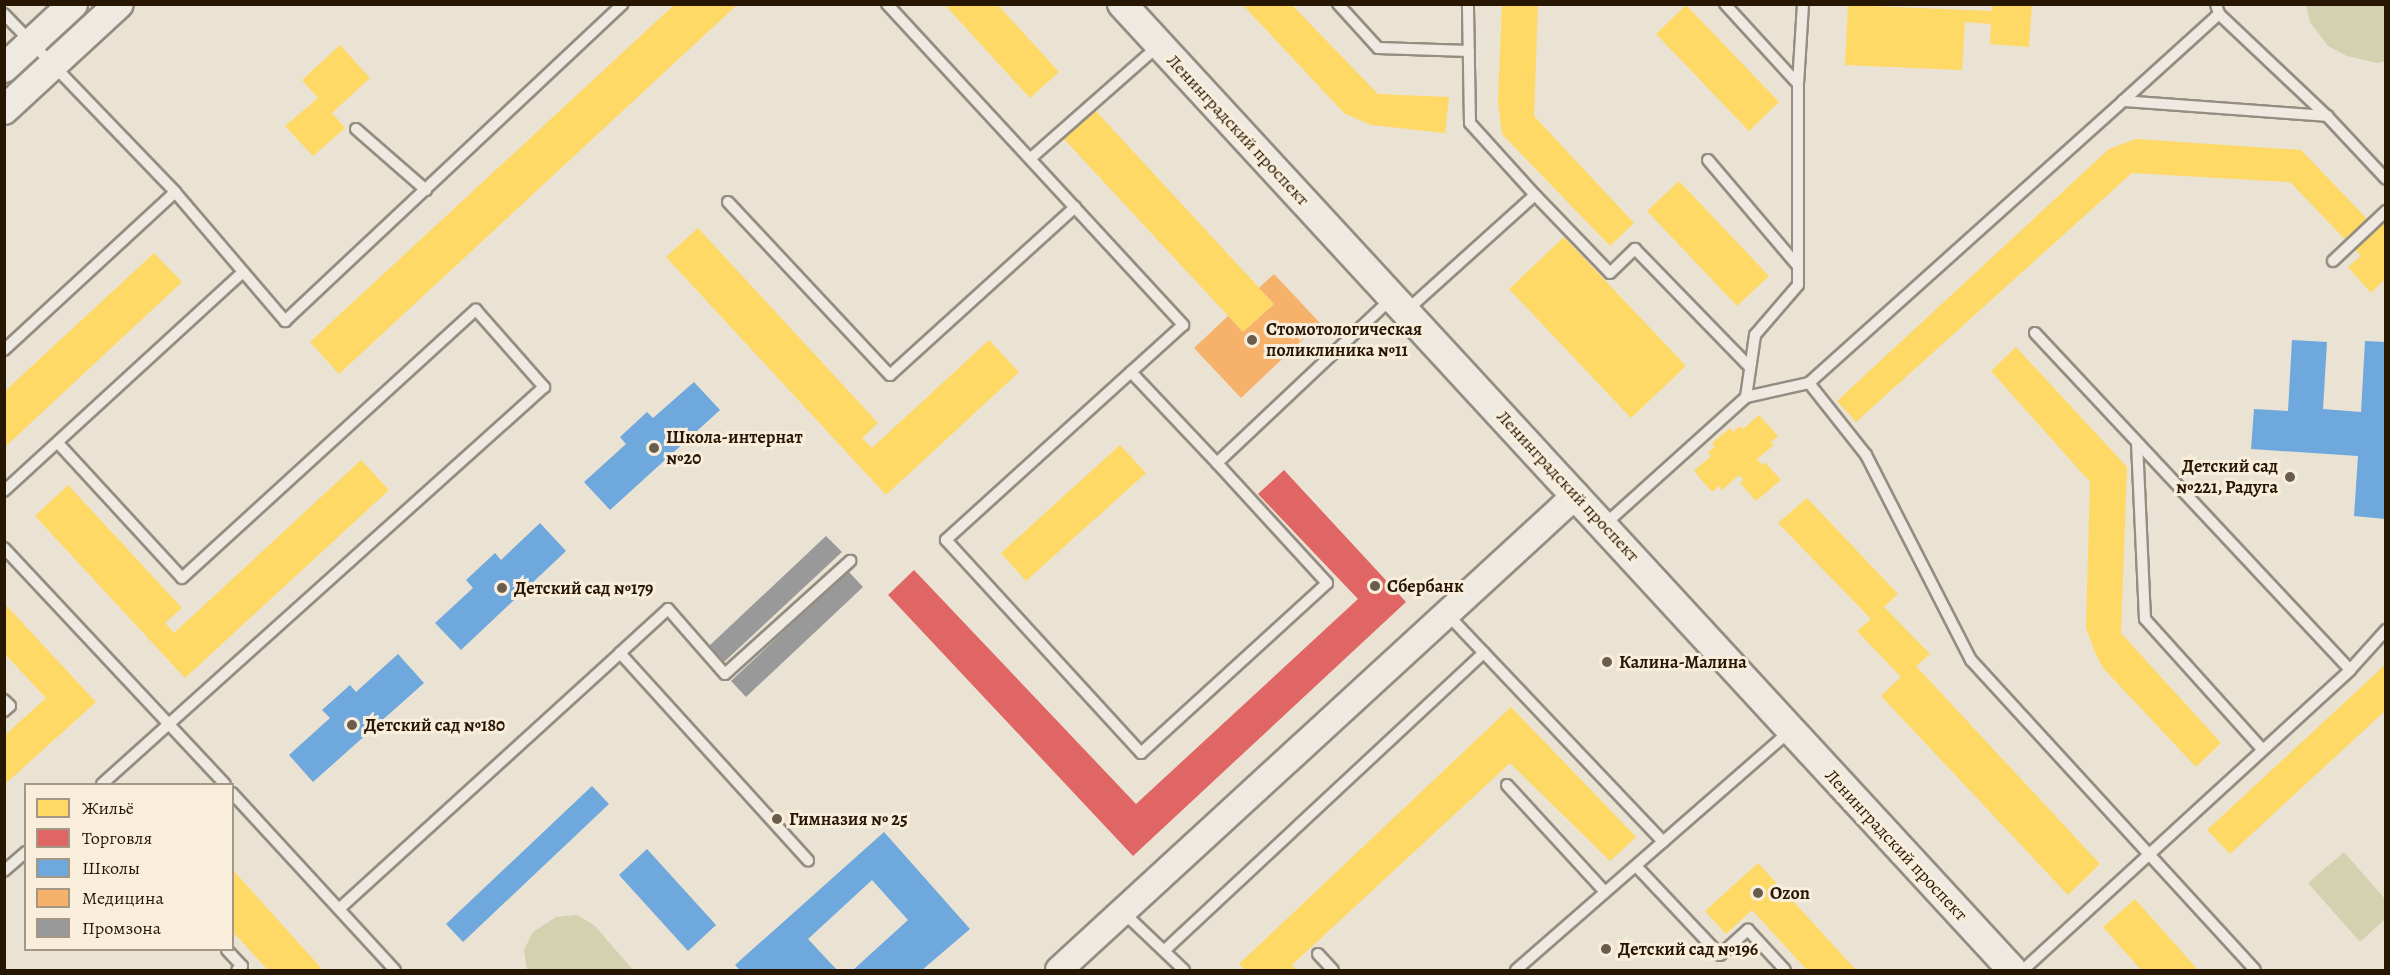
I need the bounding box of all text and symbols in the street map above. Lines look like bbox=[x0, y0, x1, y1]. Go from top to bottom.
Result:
street label: Ленинградский проспект bbox=[1162, 50, 1314, 210]
place label: Стомотологическая поликлиника №11 bbox=[1266, 319, 1422, 362]
marker: Стомотологическая поликлиника №11 bbox=[1243, 331, 1261, 349]
street label: Ленинградский проспект bbox=[1492, 406, 1644, 566]
place label: Школа-интернат №20 bbox=[666, 427, 803, 470]
marker: Школа-интернат №20 bbox=[647, 441, 661, 455]
place label: Детский сад №221, Радуга bbox=[2176, 456, 2278, 498]
marker: Детский сад №221, Радуга bbox=[2283, 470, 2297, 484]
place label: Сбербанк bbox=[1387, 575, 1464, 597]
place label: Детский сад №179 bbox=[514, 577, 653, 599]
marker: Сбербанк bbox=[1368, 579, 1382, 593]
marker: Детский сад №179 bbox=[495, 581, 509, 595]
place label: Калина-Малина bbox=[1619, 651, 1747, 673]
marker: Калина-Малина bbox=[1600, 655, 1614, 669]
place label: Детский сад №180 bbox=[364, 714, 505, 736]
marker: Детский сад №180 bbox=[345, 718, 359, 732]
street label: Ленинградский проспект bbox=[1820, 765, 1972, 925]
legend bbox=[24, 783, 234, 951]
text: Жильё bbox=[82, 796, 134, 820]
place label: Гимназия № 25 bbox=[789, 808, 908, 830]
marker: Гимназия № 25 bbox=[770, 812, 784, 826]
text: Торговля bbox=[82, 826, 152, 850]
text: Школы bbox=[82, 856, 140, 880]
place label: Ozon bbox=[1770, 882, 1810, 904]
text: Медицина bbox=[82, 886, 164, 910]
marker: Ozon bbox=[1751, 886, 1765, 900]
text: Промзона bbox=[82, 916, 161, 940]
place label: Детский сад №196 bbox=[1618, 938, 1758, 960]
marker: Детский сад №196 bbox=[1599, 942, 1613, 956]

